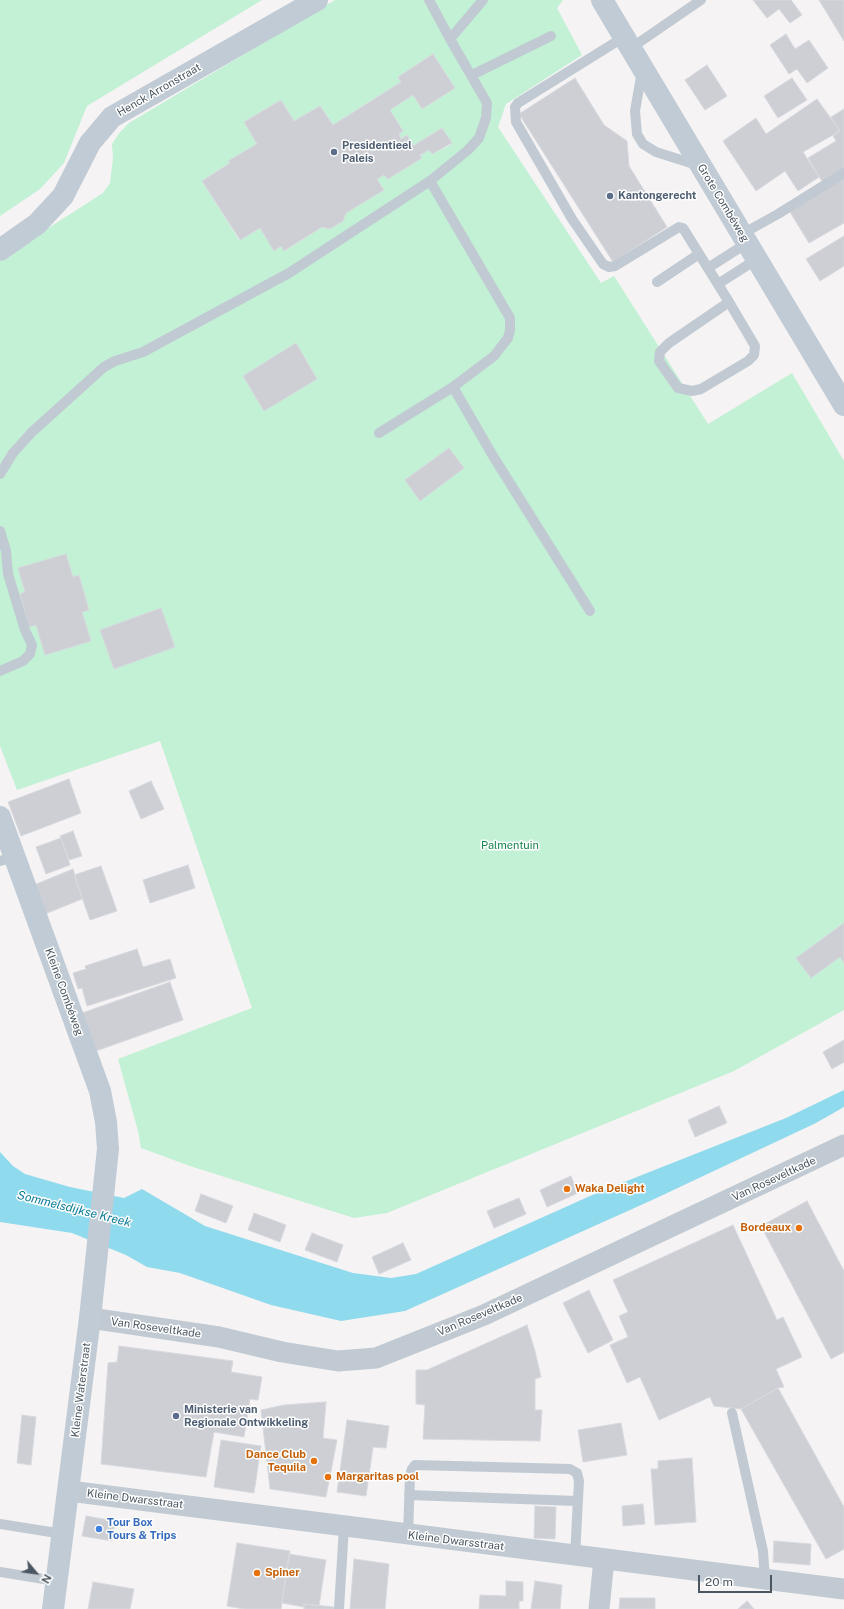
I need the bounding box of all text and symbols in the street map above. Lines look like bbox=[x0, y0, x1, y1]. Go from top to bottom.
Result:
street label: Henck Arronstraat bbox=[115, 61, 203, 119]
place label: Presidentieel Paleis bbox=[342, 139, 412, 165]
marker: Presidentieel Paleis bbox=[329, 147, 339, 157]
street label: Grote Combéweg bbox=[694, 162, 752, 244]
place label: Kantongerecht bbox=[618, 189, 696, 203]
marker: Kantongerecht bbox=[605, 191, 615, 201]
park label: Palmentuin bbox=[481, 839, 539, 853]
street label: Kleine Combéweg bbox=[42, 946, 86, 1038]
street label: Van Roseveltkade bbox=[730, 1154, 818, 1204]
place label: Waka Delight bbox=[575, 1182, 645, 1196]
marker: Waka Delight bbox=[562, 1184, 572, 1194]
water label: Sommelsdijkse Kreek bbox=[16, 1188, 132, 1230]
place label: Bordeaux bbox=[740, 1221, 791, 1235]
marker: Bordeaux bbox=[794, 1223, 804, 1233]
street label: Van Roseveltkade bbox=[436, 1291, 524, 1339]
street label: Van Roseveltkade bbox=[110, 1315, 202, 1341]
street label: Kleine Waterstraat bbox=[69, 1342, 93, 1438]
place label: Ministerie van Regionale Ontwikkeling bbox=[184, 1403, 308, 1429]
marker: Ministerie van Regionale Ontwikkeling bbox=[171, 1411, 181, 1421]
place label: Dance Club Tequila bbox=[246, 1448, 306, 1474]
marker: Dance Club Tequila bbox=[309, 1456, 319, 1466]
place label: Margaritas pool bbox=[336, 1470, 419, 1484]
marker: Margaritas pool bbox=[323, 1472, 333, 1482]
street label: Kleine Dwarsstraat bbox=[86, 1487, 184, 1511]
place label: Tour Box Tours & Trips bbox=[107, 1516, 176, 1542]
marker: Tour Box Tours & Trips bbox=[94, 1524, 104, 1534]
street label: Kleine Dwarsstraat bbox=[407, 1529, 505, 1553]
north arrow bbox=[16, 1553, 56, 1593]
place label: Spiner bbox=[265, 1566, 300, 1580]
scale bar bbox=[700, 1567, 774, 1593]
marker: Spiner bbox=[252, 1568, 262, 1578]
text: N bbox=[39, 1572, 54, 1585]
text: 20 m bbox=[705, 1575, 733, 1589]

